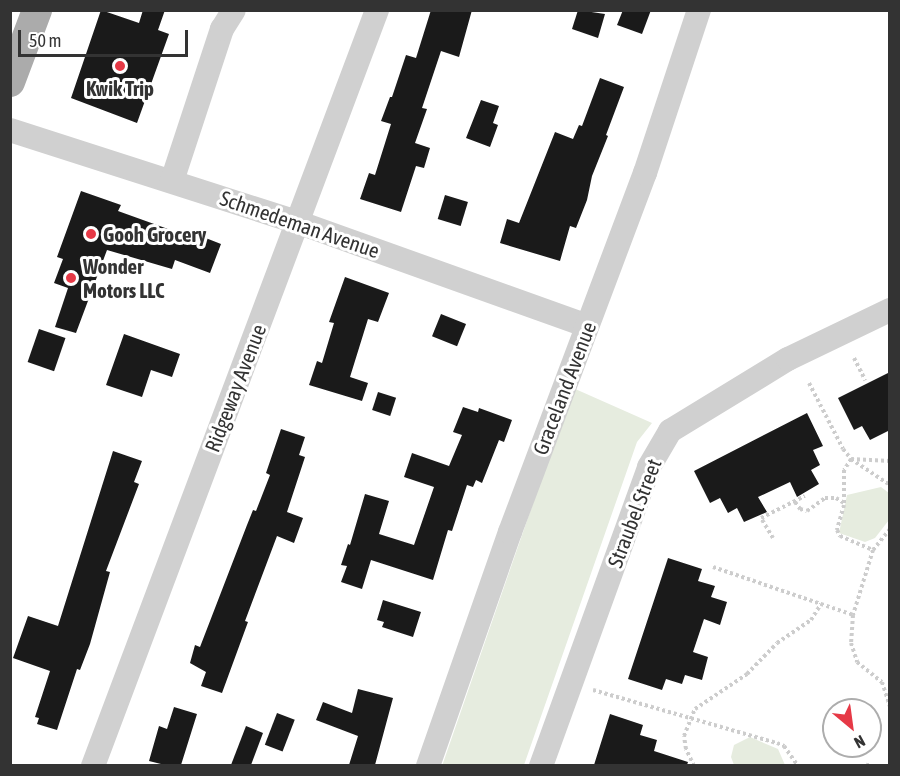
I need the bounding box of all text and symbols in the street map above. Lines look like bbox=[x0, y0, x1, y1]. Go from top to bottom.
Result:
scale bar bbox=[21, 18, 190, 56]
text: 50 m bbox=[29, 30, 61, 51]
marker: Kwik Trip bbox=[113, 59, 127, 73]
place label: Kwik Trip bbox=[86, 75, 154, 101]
street label: Schmedeman Avenue bbox=[217, 185, 383, 263]
place label: Gooh Grocery bbox=[103, 221, 206, 247]
marker: Gooh Grocery bbox=[84, 227, 98, 241]
place label: Wonder Motors LLC bbox=[83, 253, 164, 303]
marker: Wonder Motors LLC bbox=[64, 271, 78, 285]
street label: Graceland Avenue bbox=[527, 318, 601, 458]
street label: Ridgeway Avenue bbox=[199, 320, 271, 456]
street label: Straubel Street bbox=[602, 455, 666, 571]
north arrow bbox=[822, 698, 882, 758]
text: N bbox=[851, 732, 868, 752]

